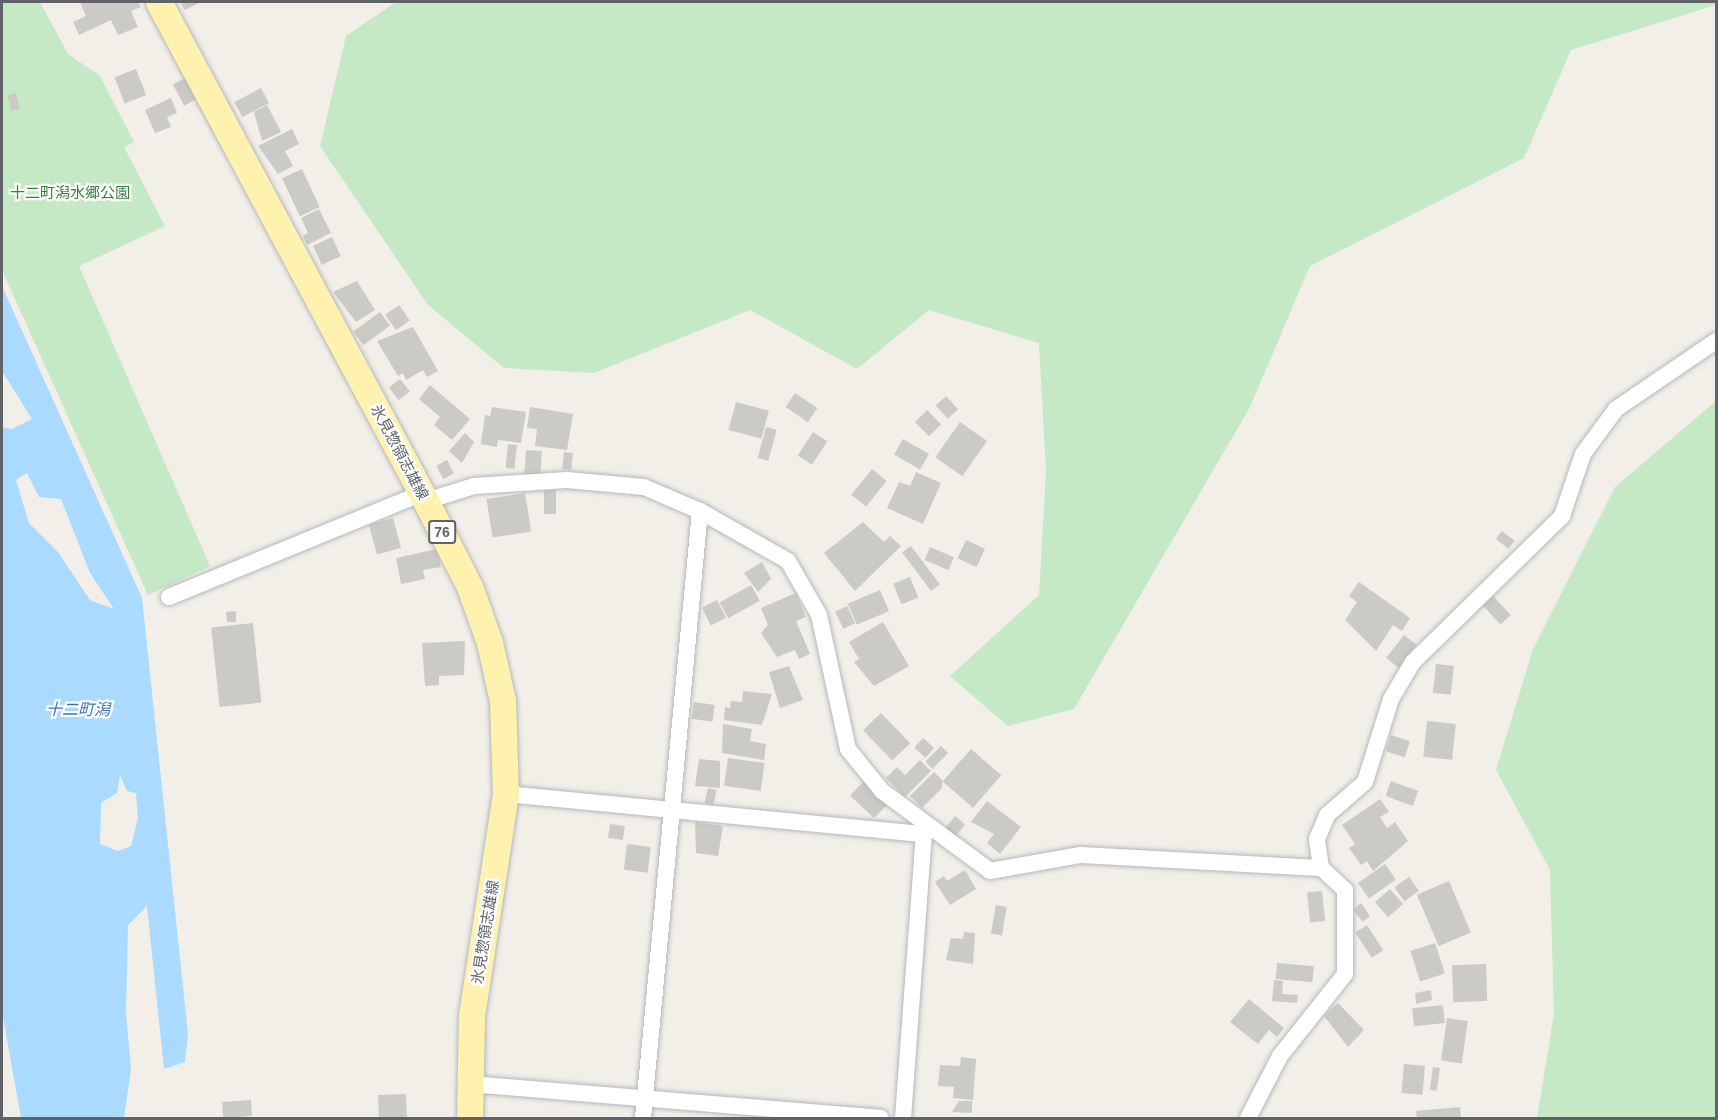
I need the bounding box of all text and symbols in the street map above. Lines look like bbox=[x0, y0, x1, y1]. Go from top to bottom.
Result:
park label: 十二町潟水郷公園 bbox=[10, 184, 130, 202]
street label: 氷見惣領志雄線 bbox=[367, 401, 433, 503]
road number: 76 bbox=[427, 521, 457, 543]
water label: 十二町潟 bbox=[46, 700, 110, 720]
street label: 氷見惣領志雄線 bbox=[468, 879, 502, 985]

